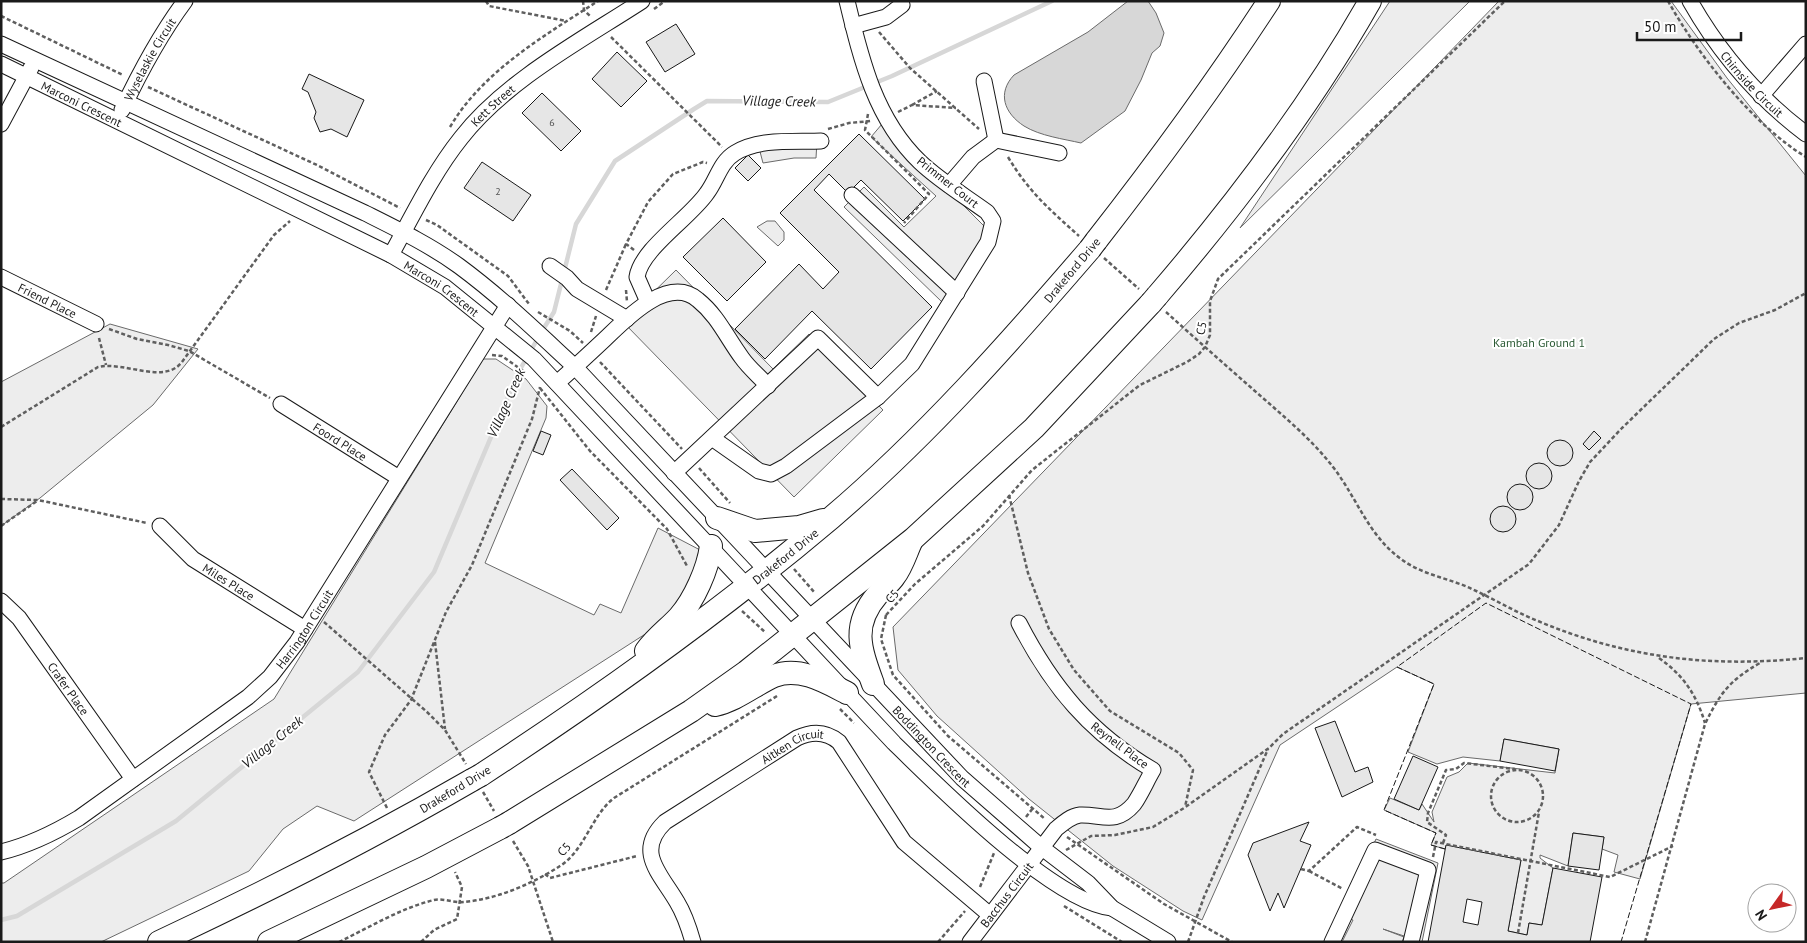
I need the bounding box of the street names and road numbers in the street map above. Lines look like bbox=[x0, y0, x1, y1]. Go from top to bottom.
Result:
street label: Wyselaskie Circuit bbox=[120, 15, 179, 103]
street label: Chirnside Circuit bbox=[1718, 48, 1787, 120]
street label: Marconi Crescent bbox=[39, 78, 125, 130]
street label: Kett Street bbox=[467, 81, 517, 129]
street label: Primmer Court bbox=[914, 153, 982, 211]
street label: Drakeford Drive bbox=[1040, 234, 1104, 306]
street label: Marconi Crescent bbox=[402, 257, 482, 319]
street label: Friend Place bbox=[16, 279, 79, 321]
street label: C5 bbox=[1192, 320, 1210, 336]
street label: Foord Place bbox=[311, 419, 370, 464]
street label: Drakeford Drive bbox=[749, 525, 821, 587]
street label: Miles Place bbox=[200, 560, 257, 603]
street label: Harrington Circuit bbox=[272, 586, 336, 671]
street label: C5 bbox=[882, 586, 902, 606]
street label: Crafer Place bbox=[45, 659, 93, 718]
street label: Boddington Crescent bbox=[890, 702, 974, 790]
street label: Reynell Place bbox=[1088, 718, 1152, 772]
street label: Aitken Circuit bbox=[758, 726, 825, 767]
street label: Drakeford Drive bbox=[417, 762, 493, 816]
street label: C5 bbox=[554, 839, 574, 859]
street label: Bacchus Circuit bbox=[977, 859, 1036, 930]

